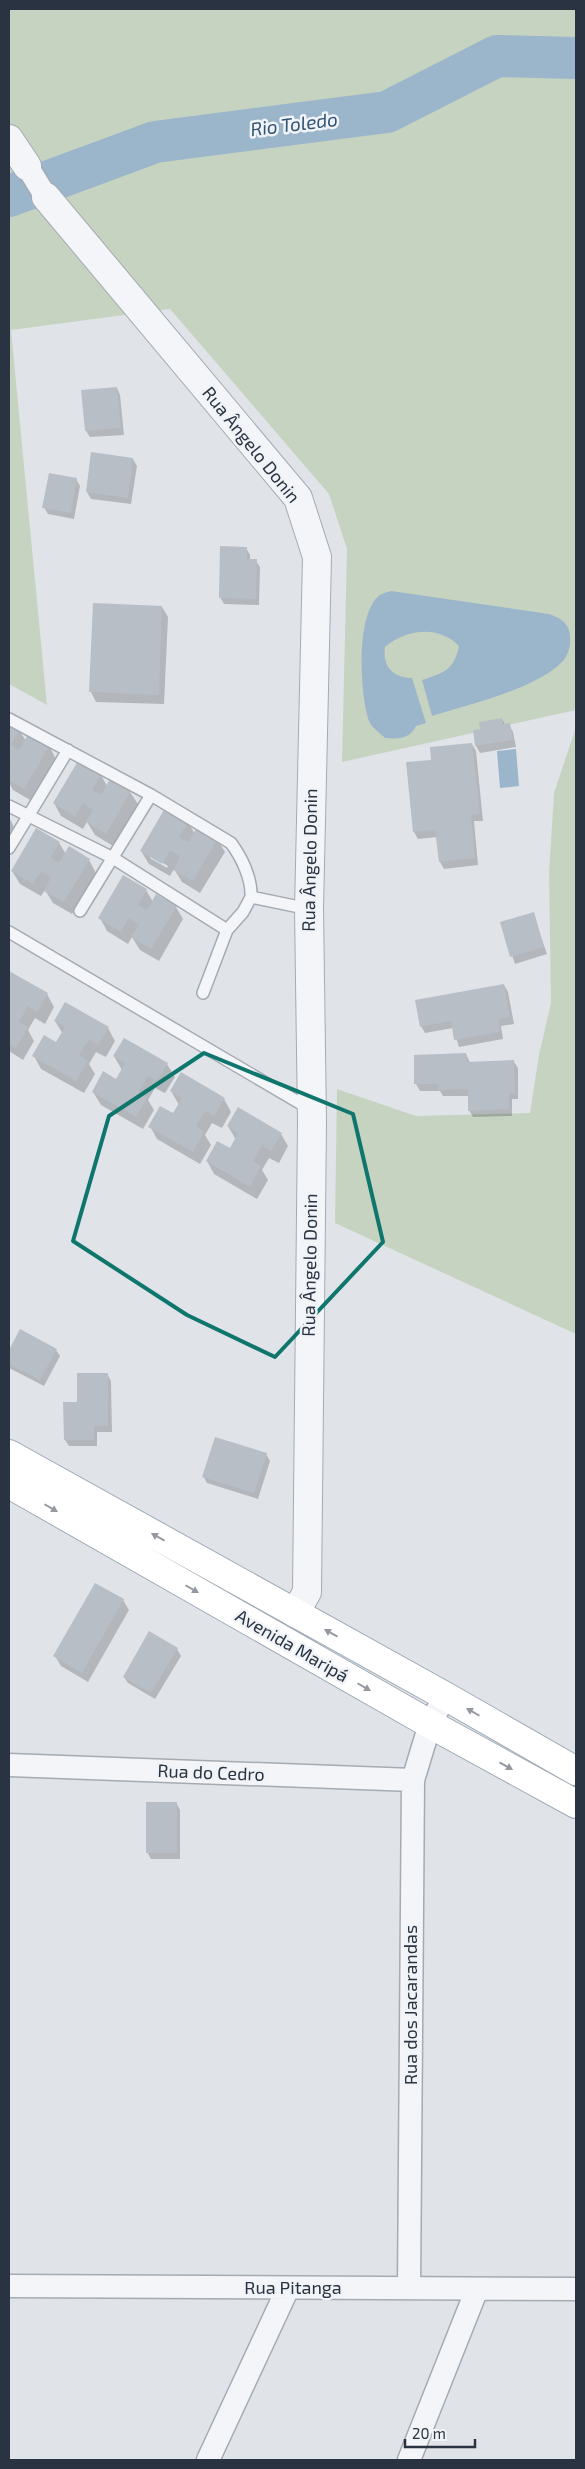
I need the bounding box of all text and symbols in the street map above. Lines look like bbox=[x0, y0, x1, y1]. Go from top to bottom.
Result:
water label: Rio Toledo bbox=[249, 107, 339, 140]
street label: Rua Ângelo Donin bbox=[198, 382, 305, 507]
street label: Rua Ângelo Donin bbox=[297, 788, 321, 932]
street label: Rua Ângelo Donin bbox=[297, 1193, 321, 1337]
one-way arrow bbox=[44, 1504, 58, 1513]
one-way arrow bbox=[152, 1533, 165, 1542]
one-way arrow bbox=[185, 1585, 200, 1593]
street label: Avenida Maripá bbox=[232, 1604, 353, 1686]
one-way arrow bbox=[324, 1629, 339, 1637]
one-way arrow bbox=[357, 1682, 370, 1691]
one-way arrow bbox=[466, 1708, 481, 1716]
street label: Rua do Cedro bbox=[157, 1759, 265, 1785]
one-way arrow bbox=[499, 1761, 513, 1770]
street label: Rua dos Jacarandas bbox=[399, 1925, 421, 2085]
street label: Rua Pitanga bbox=[244, 2276, 342, 2298]
scale bar bbox=[405, 2416, 475, 2448]
text: 20 m bbox=[412, 2424, 446, 2442]

